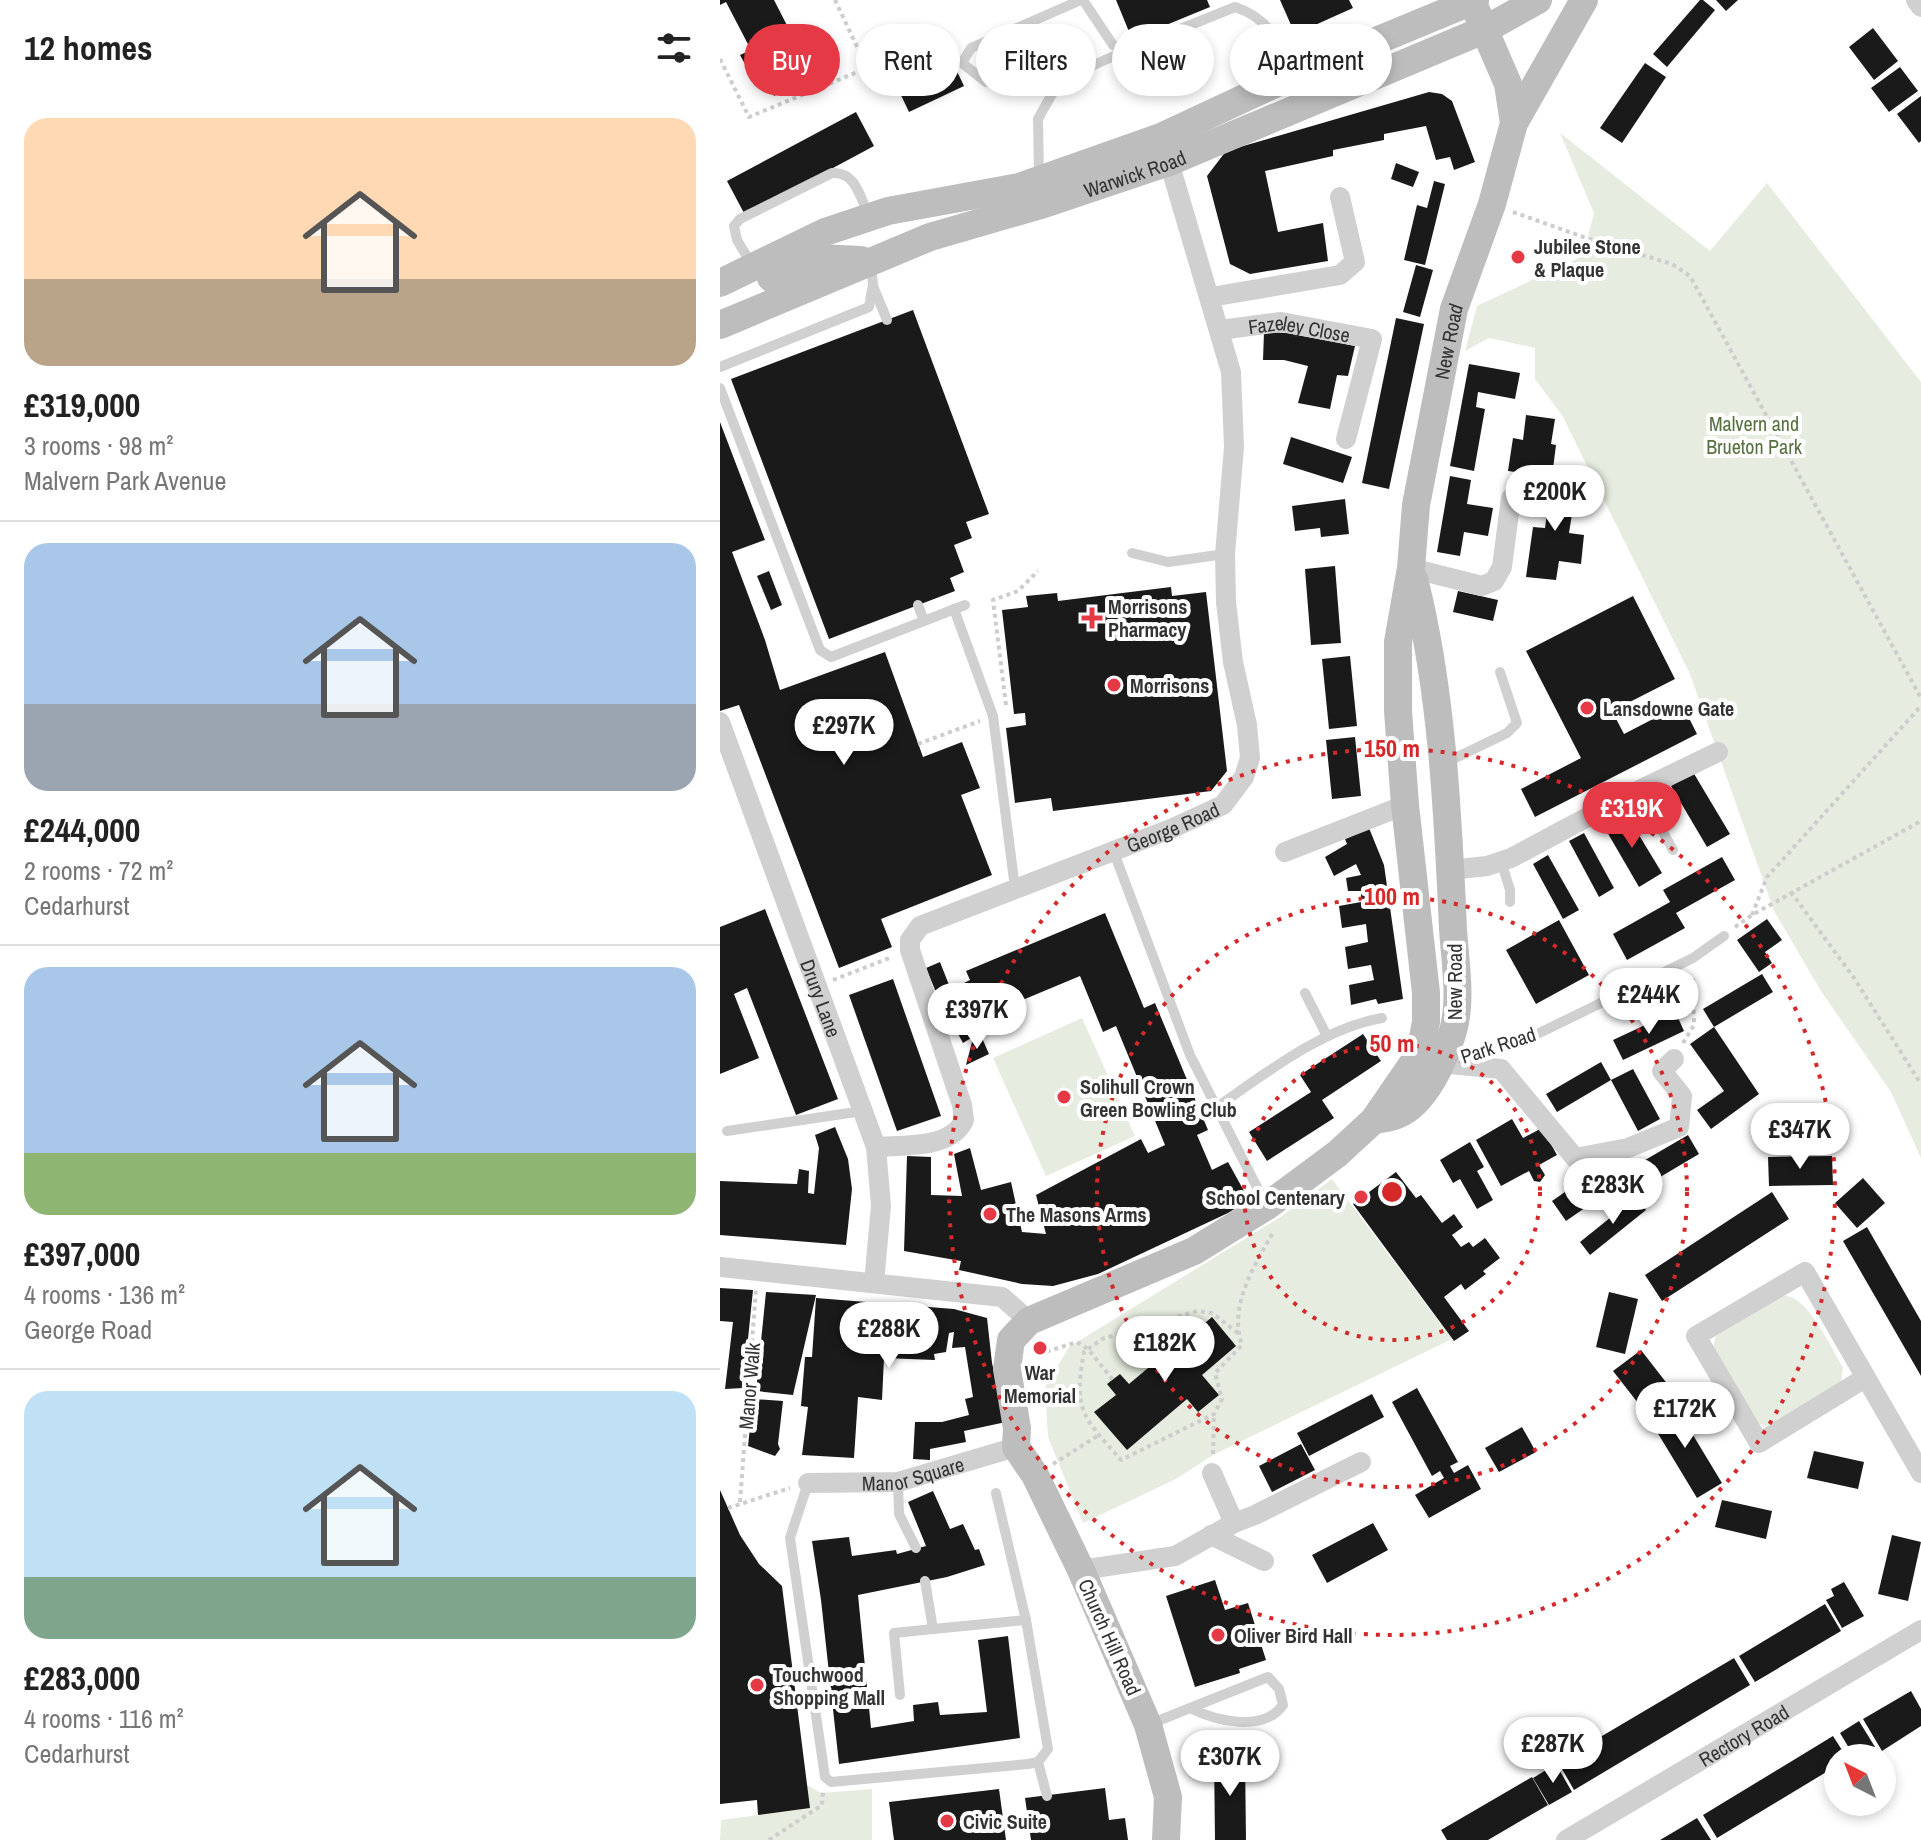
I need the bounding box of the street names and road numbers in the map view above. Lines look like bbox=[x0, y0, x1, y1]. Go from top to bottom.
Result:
street label: Warwick Road bbox=[1080, 143, 1190, 203]
street label: New Road bbox=[1427, 299, 1468, 382]
street label: Fazeley Close bbox=[1246, 308, 1352, 348]
street label: George Road bbox=[1122, 795, 1223, 858]
street label: New Road bbox=[1441, 944, 1468, 1020]
street label: Drury Lane bbox=[795, 955, 848, 1041]
street label: Park Road bbox=[1457, 1020, 1539, 1070]
street label: Manor Walk bbox=[732, 1341, 766, 1430]
street label: Manor Square bbox=[862, 1450, 967, 1496]
street label: Church Hill Road bbox=[1072, 1574, 1148, 1700]
street label: Rectory Road bbox=[1693, 1698, 1793, 1772]

